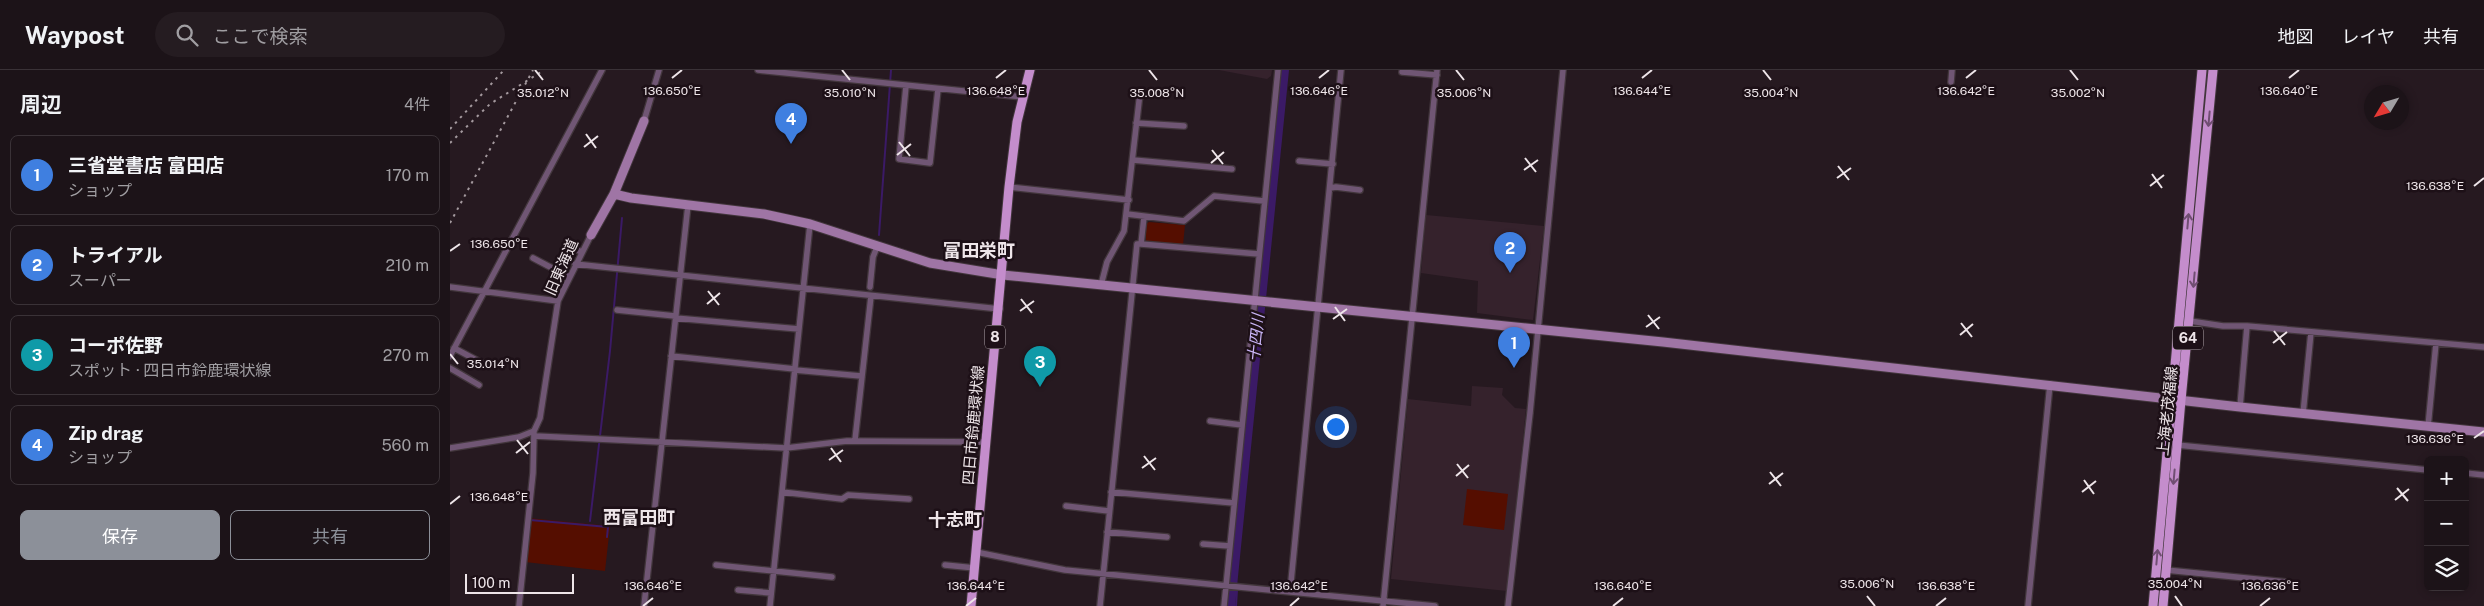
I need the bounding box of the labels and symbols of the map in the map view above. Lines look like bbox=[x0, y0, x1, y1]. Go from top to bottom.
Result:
text: 136.650°E bbox=[643, 84, 701, 98]
text: 136.648°E bbox=[967, 84, 1025, 98]
text: 136.646°E bbox=[1290, 84, 1348, 98]
text: 136.644°E bbox=[1613, 84, 1671, 98]
text: 136.642°E bbox=[1937, 84, 1995, 98]
text: 136.640°E bbox=[2260, 84, 2318, 98]
north arrow bbox=[2364, 85, 2409, 130]
text: 35.012°N bbox=[517, 86, 569, 100]
text: 35.010°N bbox=[824, 86, 876, 100]
text: 35.008°N bbox=[1130, 86, 1184, 100]
text: 35.006°N bbox=[1437, 86, 1491, 100]
text: 35.004°N bbox=[1744, 86, 1798, 100]
text: 35.002°N bbox=[2051, 86, 2105, 100]
pin: 4 bbox=[775, 103, 807, 144]
one-way arrow bbox=[2204, 110, 2214, 126]
text: 136.638°E bbox=[2406, 179, 2464, 193]
one-way arrow bbox=[2183, 214, 2192, 230]
pin: 2 bbox=[1494, 232, 1526, 273]
street label: 旧東海道 bbox=[541, 236, 581, 298]
text: 136.650°E bbox=[470, 237, 528, 251]
district label: 富田栄町 bbox=[943, 240, 1015, 261]
one-way arrow bbox=[2189, 272, 2199, 288]
water label: 十四川 bbox=[1244, 311, 1268, 363]
road number: 8 bbox=[985, 326, 1005, 348]
road number: 64 bbox=[2173, 326, 2203, 350]
pin: 1 bbox=[1498, 327, 1530, 368]
pin: 3 bbox=[1024, 346, 1056, 387]
text: 35.014°N bbox=[467, 357, 519, 371]
street label: 四日市鈴鹿環状線 bbox=[959, 364, 987, 486]
street label: 上海老茂福線 bbox=[2154, 365, 2180, 457]
your location bbox=[1323, 414, 1349, 440]
text: 136.636°E bbox=[2406, 432, 2464, 446]
one-way arrow bbox=[2169, 469, 2179, 485]
text: 136.648°E bbox=[470, 490, 528, 504]
district label: 西富田町 bbox=[603, 507, 675, 528]
district label: 十志町 bbox=[928, 509, 982, 530]
one-way arrow bbox=[2152, 550, 2162, 566]
scale bar bbox=[465, 571, 574, 594]
text: 35.006°N bbox=[1840, 577, 1894, 591]
text: 35.004°N bbox=[2148, 577, 2202, 591]
text: 136.646°E bbox=[624, 579, 682, 593]
text: 136.644°E bbox=[947, 579, 1005, 593]
text: 136.642°E bbox=[1270, 579, 1328, 593]
text: 136.640°E bbox=[1594, 579, 1652, 593]
text: 136.638°E bbox=[1917, 579, 1975, 593]
text: 136.636°E bbox=[2241, 579, 2299, 593]

